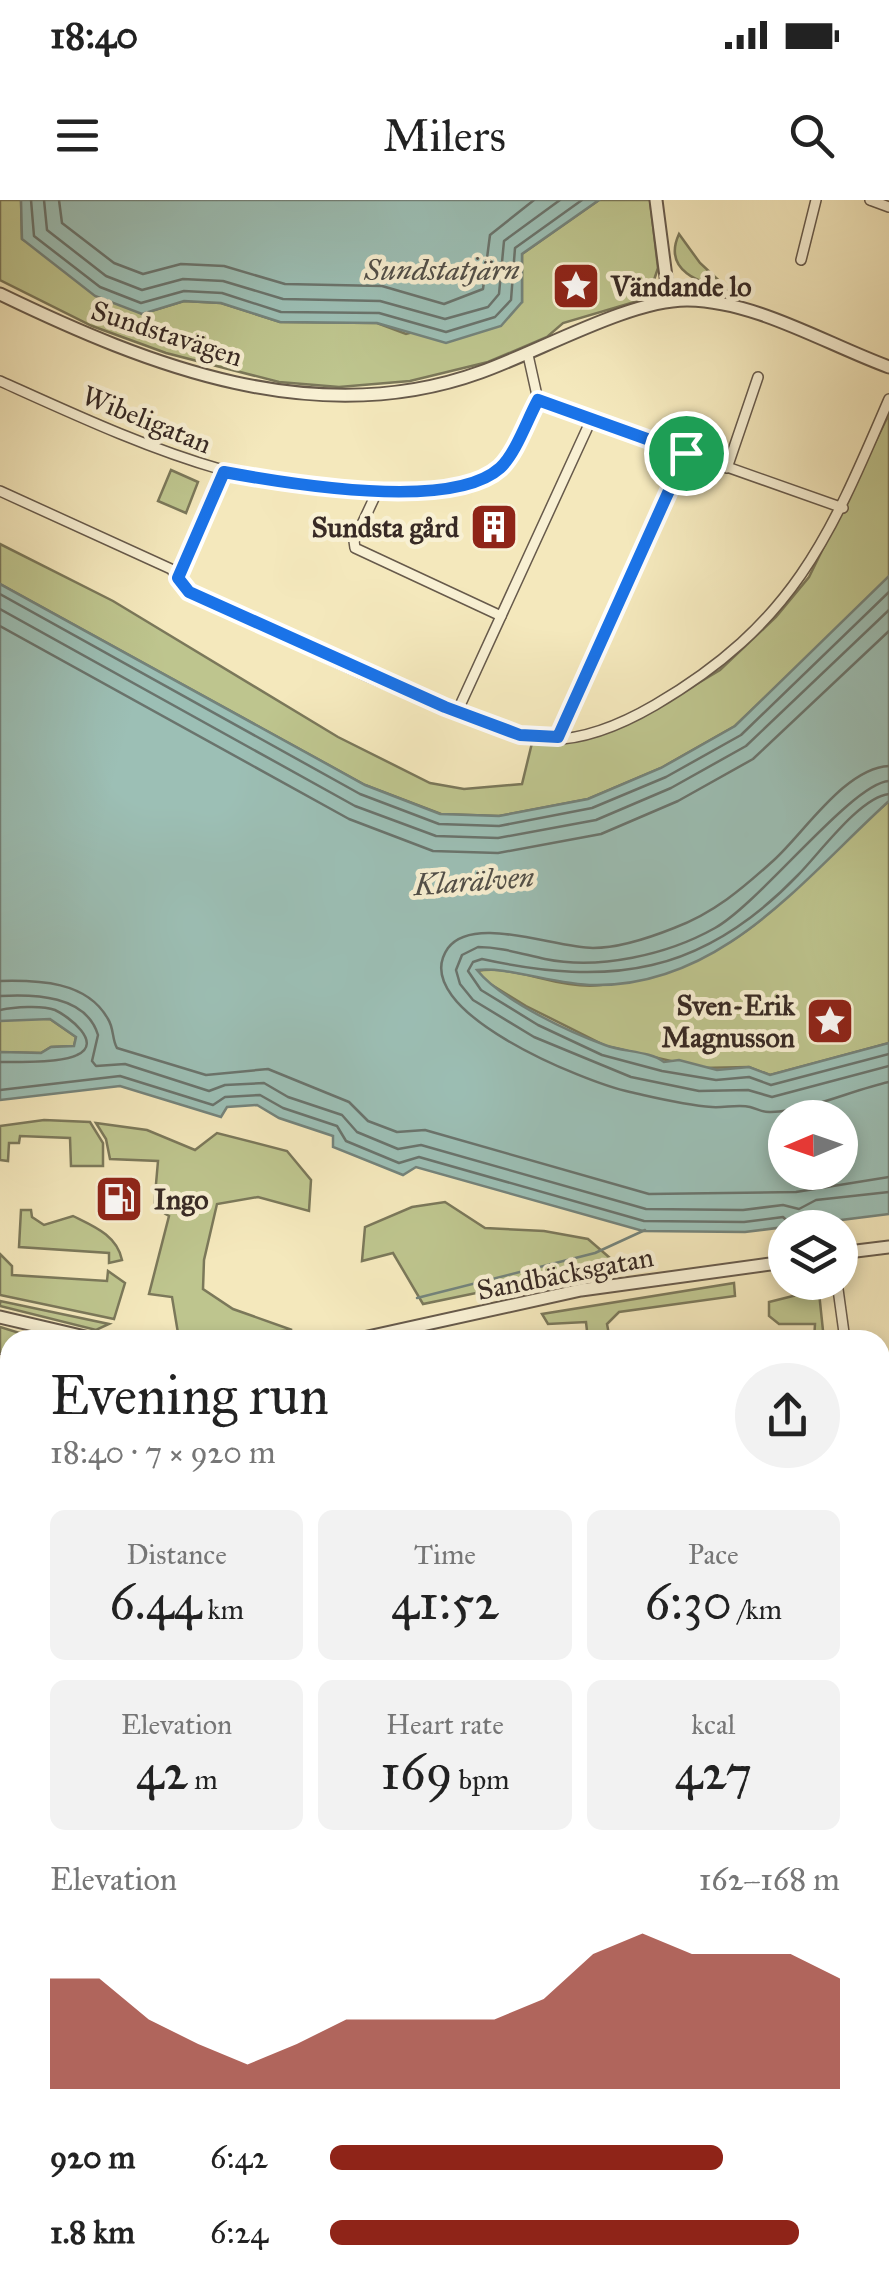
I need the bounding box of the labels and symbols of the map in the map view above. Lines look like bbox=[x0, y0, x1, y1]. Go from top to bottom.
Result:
water label: Sundstatjärn bbox=[363, 252, 520, 288]
place icon: Vändande lo bbox=[550, 260, 602, 312]
place label: Vändande lo bbox=[610, 269, 752, 304]
street label: Sundstavägen bbox=[87, 293, 247, 374]
street label: Wibeligatan bbox=[77, 378, 217, 461]
pin bbox=[644, 411, 729, 496]
building icon: Sundsta gård bbox=[468, 501, 520, 553]
place label: Sundsta gård bbox=[311, 510, 460, 545]
water label: Klarälven bbox=[411, 859, 536, 903]
place label: Sven-Erik Magnusson bbox=[661, 988, 796, 1055]
place icon: Sven-Erik Magnusson bbox=[804, 995, 856, 1047]
north arrow bbox=[768, 1100, 858, 1190]
fuel station icon: Ingo bbox=[93, 1173, 145, 1225]
place label: Ingo bbox=[154, 1182, 209, 1217]
street label: Sandbäcksgatan bbox=[474, 1239, 656, 1308]

